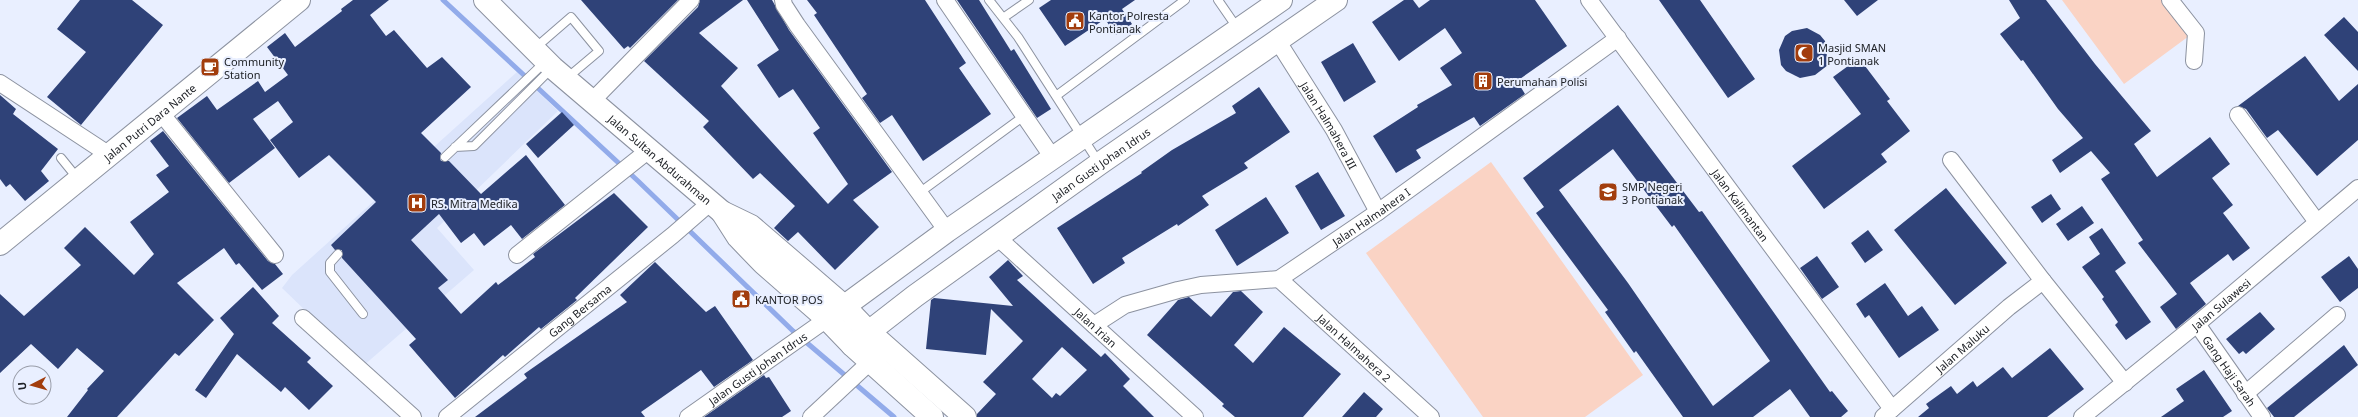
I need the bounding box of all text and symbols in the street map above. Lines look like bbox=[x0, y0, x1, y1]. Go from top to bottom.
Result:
place label: Kantor Polresta Pontianak bbox=[1089, 8, 1169, 36]
public building icon: Kantor Polresta Pontianak bbox=[1064, 10, 1086, 32]
place label: Masjid SMAN 1 Pontianak bbox=[1818, 40, 1886, 68]
mosque icon: Masjid SMAN 1 Pontianak bbox=[1793, 42, 1815, 64]
place label: Community Station bbox=[224, 54, 285, 82]
cafe icon: Community Station bbox=[199, 56, 221, 78]
building icon: Perumahan Polisi bbox=[1472, 70, 1494, 92]
place label: Perumahan Polisi bbox=[1497, 74, 1587, 89]
street label: Jalan Halmahera III bbox=[1297, 78, 1361, 172]
street label: Jalan Putri Dara Nante bbox=[100, 80, 199, 165]
street label: Jalan Sultan Abdurahman bbox=[605, 110, 715, 208]
street label: Jalan Gusti Johan Idrus bbox=[1048, 124, 1153, 204]
street label: Jalan Kalimantan bbox=[1708, 165, 1773, 244]
place label: SMP Negeri 3 Pontianak bbox=[1622, 179, 1683, 207]
school or university icon: SMP Negeri 3 Pontianak bbox=[1597, 181, 1619, 203]
street label: Jalan Halmahera I bbox=[1328, 184, 1413, 249]
hospital icon: RS. Mitra Medika bbox=[406, 192, 428, 214]
place label: RS. Mitra Medika bbox=[431, 196, 518, 211]
street label: Jalan Sulawesi bbox=[2187, 275, 2253, 334]
street label: Gang Bersama bbox=[545, 281, 614, 340]
public building icon: KANTOR POS bbox=[730, 288, 752, 310]
place label: KANTOR POS bbox=[755, 292, 823, 307]
street label: Jalan Irian bbox=[1071, 303, 1120, 350]
street label: Jalan Halmahera 2 bbox=[1314, 310, 1394, 385]
street label: Jalan Maluku bbox=[1931, 320, 1992, 376]
street label: Jalan Gusti Johan Idrus bbox=[704, 328, 810, 408]
street label: Gang Haji Sarah bbox=[2200, 332, 2260, 409]
north arrow bbox=[12, 365, 52, 405]
text: U bbox=[14, 381, 29, 391]

